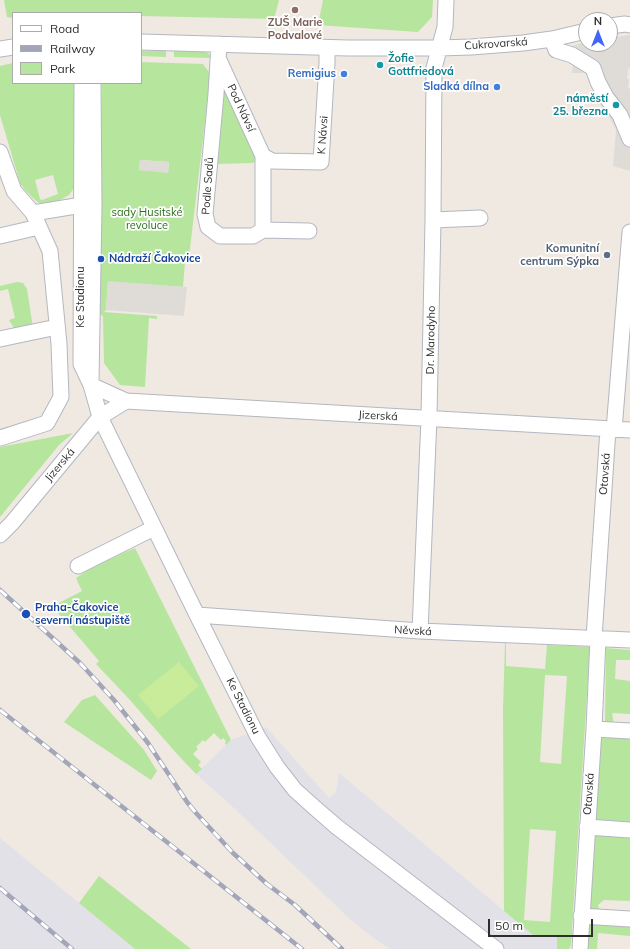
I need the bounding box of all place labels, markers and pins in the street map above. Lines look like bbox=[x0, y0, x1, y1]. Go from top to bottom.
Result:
marker: ZUŠ Marie Podvalové bbox=[290, 5, 300, 15]
place label: ZUŠ Marie Podvalové bbox=[268, 16, 322, 42]
place label: Žofie Gottfriedová bbox=[388, 52, 454, 78]
marker: Žofie Gottfriedová bbox=[375, 60, 385, 70]
place label: Remigius bbox=[288, 67, 336, 81]
marker: Remigius bbox=[339, 69, 349, 79]
place label: Sladká dílna bbox=[423, 80, 489, 94]
marker: Sladká dílna bbox=[492, 82, 502, 92]
place label: náměstí 25. března bbox=[553, 92, 608, 118]
marker: náměstí 25. března bbox=[611, 100, 621, 110]
place label: Komunitní centrum Sýpka bbox=[520, 242, 599, 268]
marker: Komunitní centrum Sýpka bbox=[602, 250, 612, 260]
place label: Nádraží Čakovice bbox=[109, 252, 201, 266]
marker: Nádraží Čakovice bbox=[96, 254, 106, 264]
place label: Praha-Čakovice severní nástupiště bbox=[35, 601, 130, 627]
marker: Praha-Čakovice severní nástupiště bbox=[20, 608, 32, 620]

